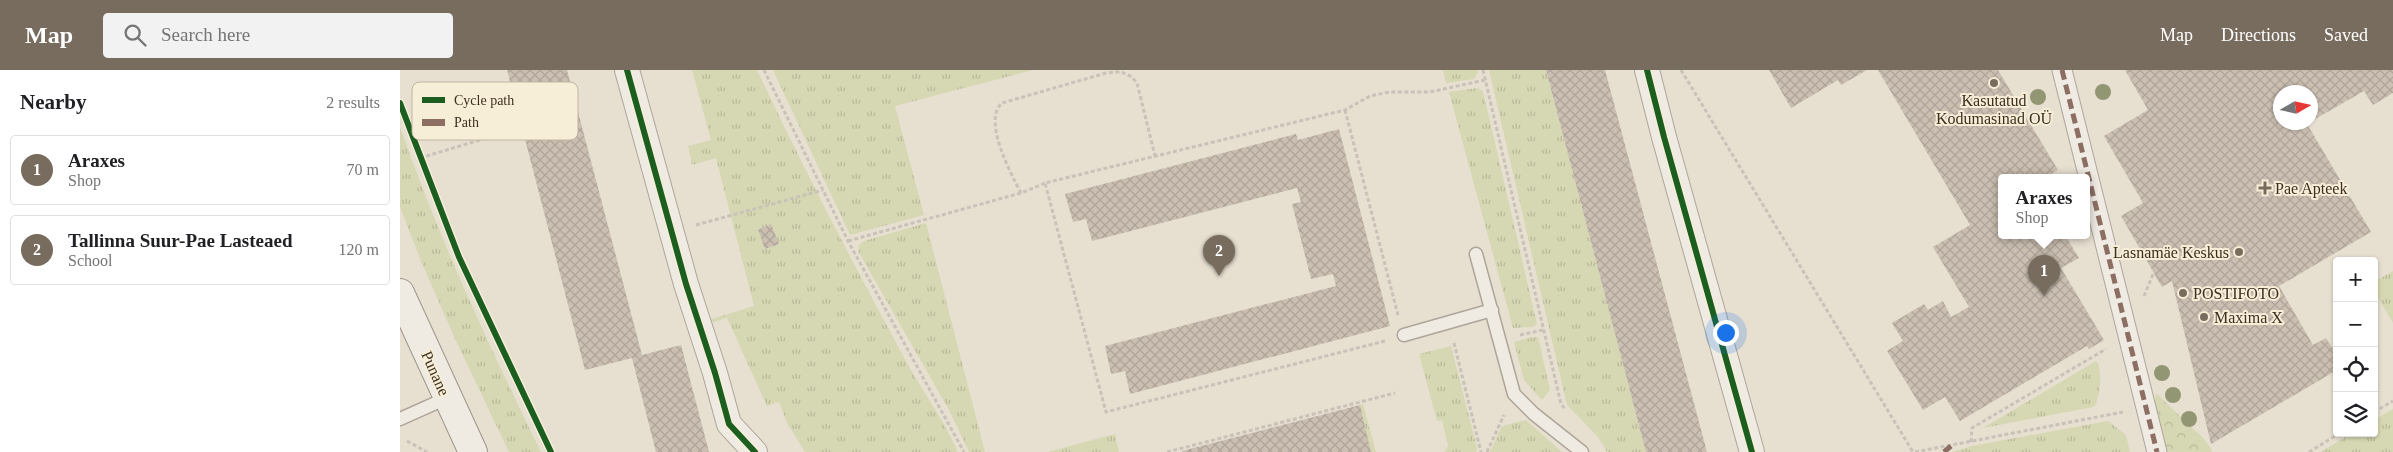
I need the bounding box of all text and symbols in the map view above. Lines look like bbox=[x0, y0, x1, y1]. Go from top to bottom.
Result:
search box bbox=[103, 13, 453, 58]
icon: search bbox=[121, 21, 149, 49]
text: Map bbox=[25, 22, 73, 48]
text: Search here bbox=[161, 24, 250, 45]
text: Map bbox=[2160, 25, 2193, 45]
text: Directions bbox=[2221, 25, 2296, 45]
text: Saved bbox=[2324, 25, 2368, 45]
marker: Kasutatud Kodumasinad OÜ bbox=[1988, 77, 2000, 89]
legend bbox=[412, 82, 578, 140]
north arrow bbox=[2273, 85, 2318, 130]
text: Nearby bbox=[20, 90, 87, 114]
place label: Kasutatud Kodumasinad OÜ bbox=[1936, 92, 2052, 127]
text: Cycle path bbox=[454, 93, 514, 108]
text: 2 results bbox=[326, 94, 380, 111]
text: Path bbox=[454, 115, 479, 130]
text: Araxes bbox=[68, 150, 125, 171]
text: 1 bbox=[33, 161, 41, 178]
text: 70 m bbox=[347, 161, 379, 178]
text: Shop bbox=[68, 172, 101, 189]
popup bbox=[1998, 174, 2090, 239]
place label: Pae Apteek bbox=[2275, 180, 2347, 198]
marker: Pae Apteek bbox=[2259, 182, 2271, 194]
text: Araxes bbox=[2016, 187, 2072, 208]
text: Shop bbox=[2016, 209, 2048, 226]
text: Tallinna Suur-Pae Lasteaed bbox=[68, 230, 293, 251]
pin: 2 bbox=[1203, 235, 1235, 276]
text: 2 bbox=[33, 241, 41, 258]
text: 120 m bbox=[339, 241, 379, 258]
place label: Lasnamäe Keskus bbox=[2113, 244, 2229, 261]
marker: Lasnamäe Keskus bbox=[2233, 246, 2245, 258]
text: School bbox=[68, 252, 112, 269]
pin: 1 bbox=[2028, 255, 2060, 296]
map controls bbox=[2333, 257, 2378, 437]
button: + bbox=[2333, 257, 2378, 302]
place label: POSTIFOTO bbox=[2193, 285, 2279, 302]
marker: POSTIFOTO bbox=[2177, 287, 2189, 299]
button: − bbox=[2333, 302, 2378, 347]
place label: Maxima X bbox=[2214, 309, 2283, 326]
marker: Maxima X bbox=[2198, 311, 2210, 323]
your location bbox=[1713, 320, 1739, 346]
button: locate bbox=[2333, 347, 2378, 392]
street label: Punane bbox=[418, 348, 453, 398]
button: layers bbox=[2333, 392, 2378, 437]

